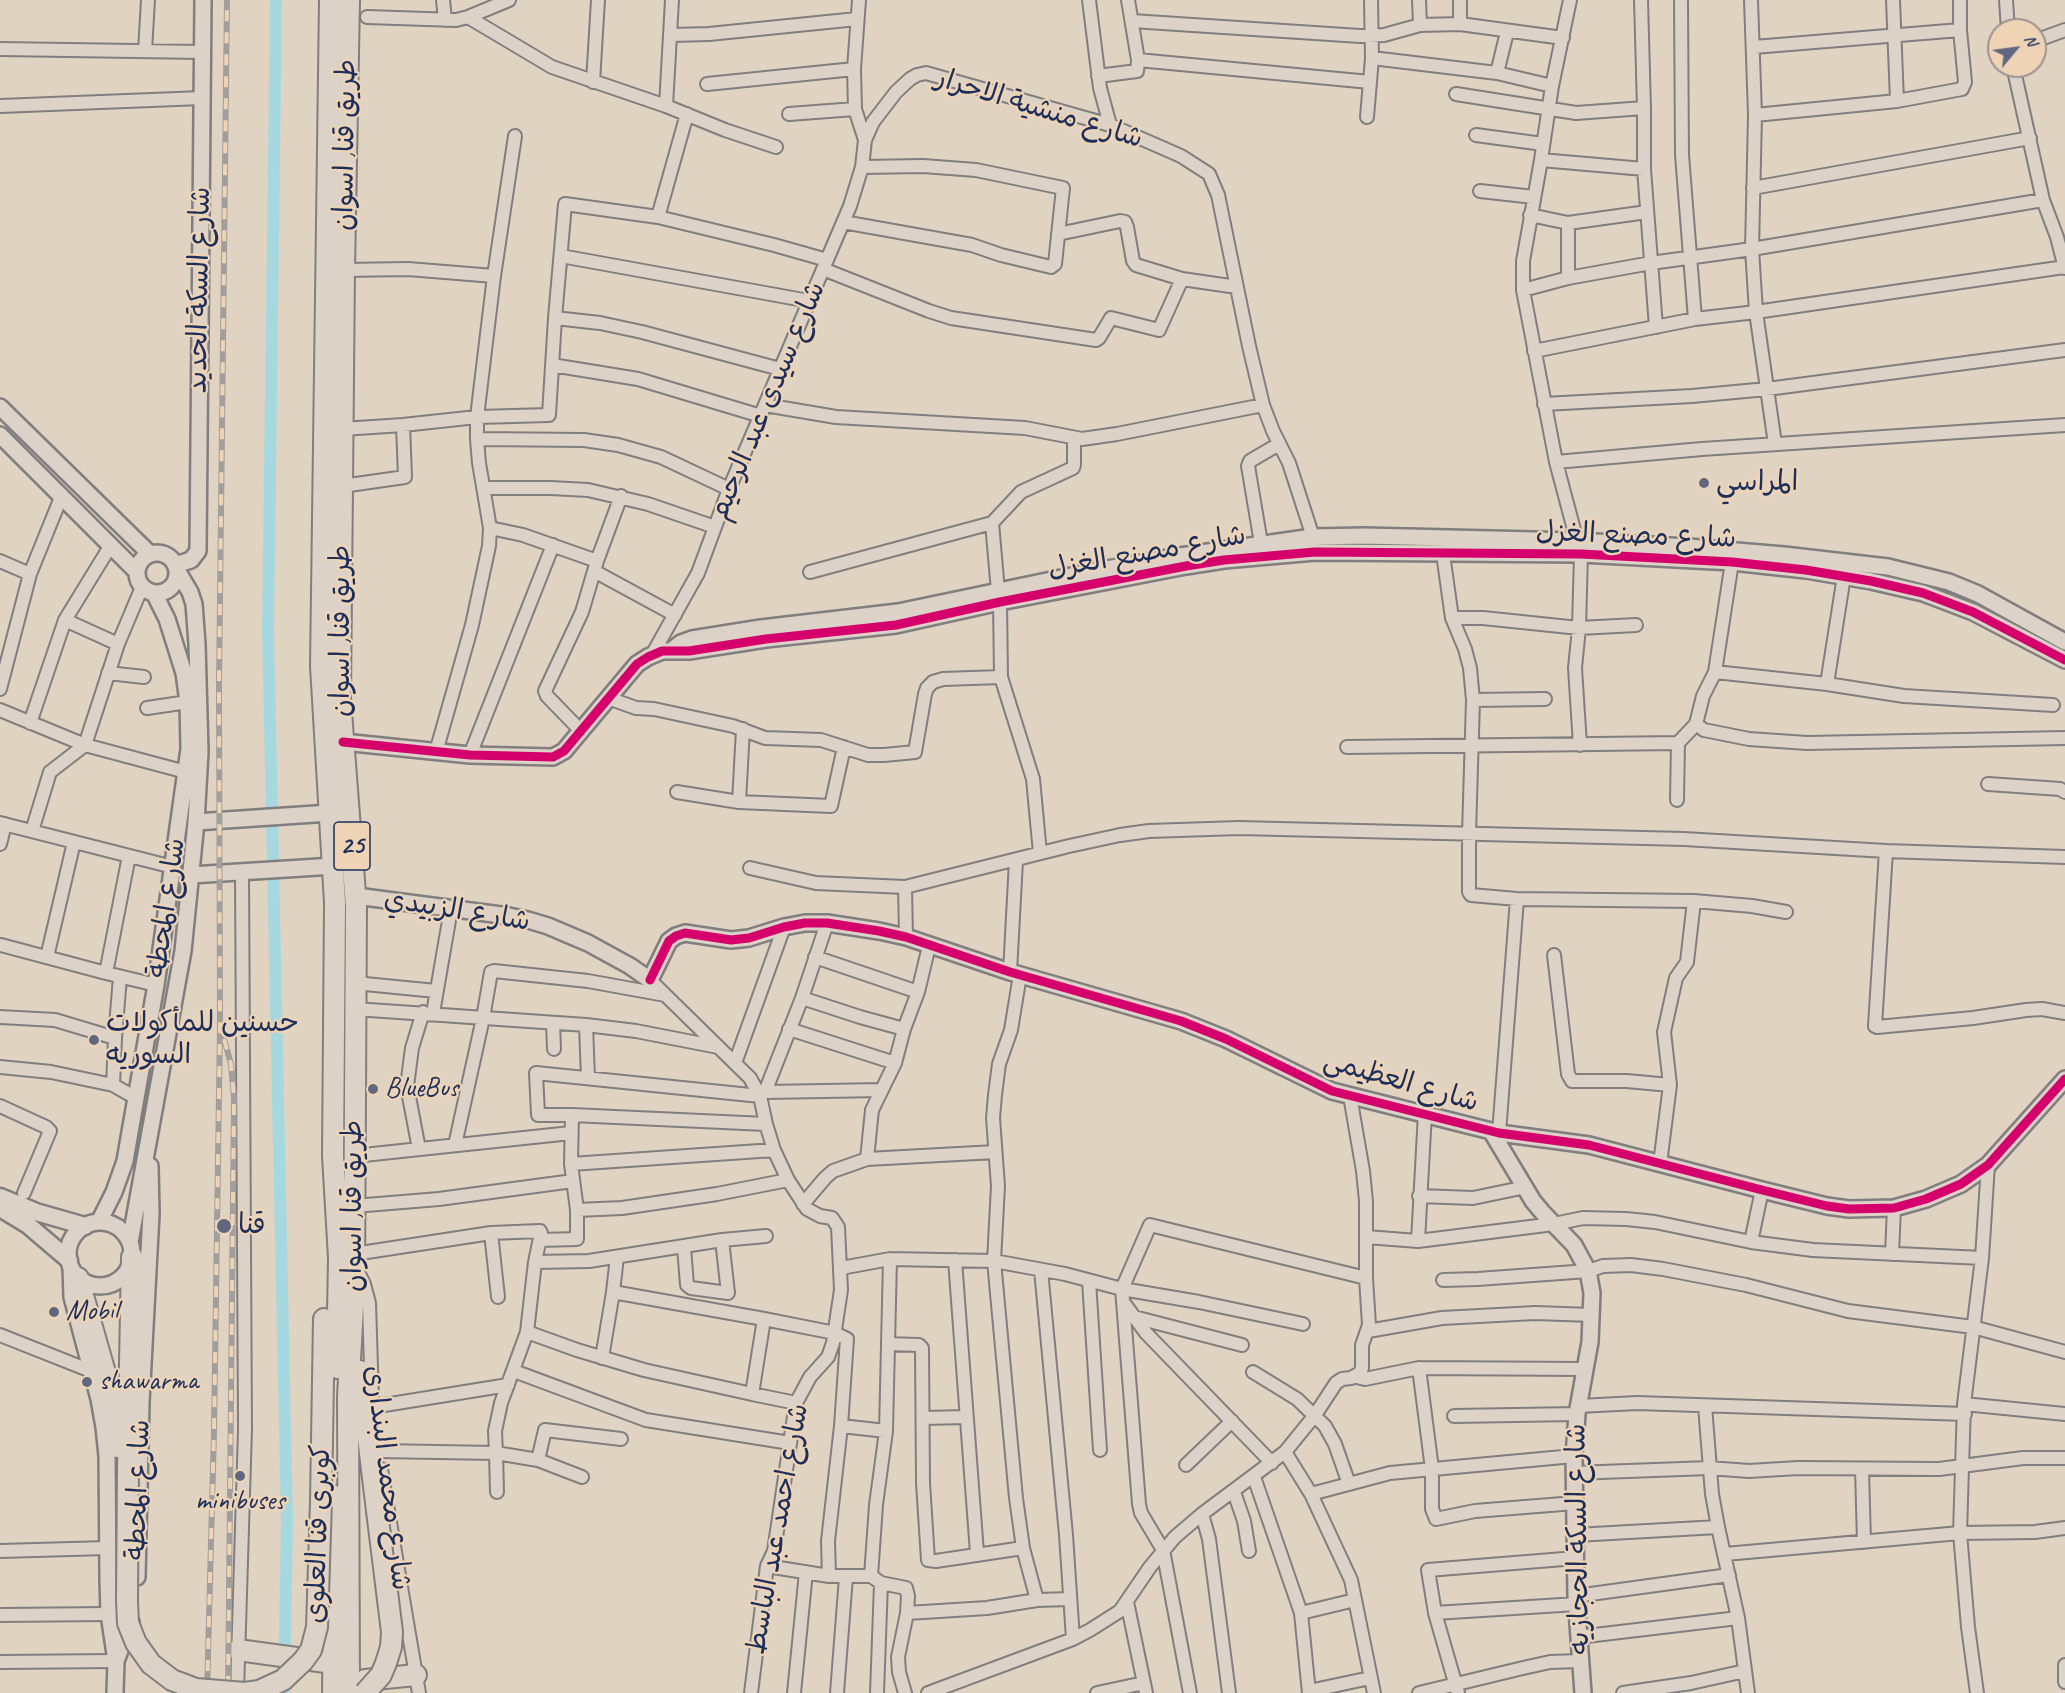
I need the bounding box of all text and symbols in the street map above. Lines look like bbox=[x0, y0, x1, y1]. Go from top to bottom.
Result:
north arrow bbox=[1987, 18, 2047, 78]
text: N bbox=[2020, 31, 2042, 49]
street label: طريق قنا, اسوان bbox=[328, 59, 364, 231]
street label: شارع منشية الاحرار bbox=[931, 62, 1147, 156]
street label: شارع السكة الحديد bbox=[181, 186, 219, 394]
street label: شارع سيدى عبد الرحيم bbox=[703, 277, 833, 525]
place label: المراسي bbox=[1716, 466, 1798, 500]
marker: المراسي bbox=[1697, 476, 1711, 490]
street label: شارع مصنع الغزل bbox=[1535, 516, 1737, 556]
street label: شارع مصنع الغزل bbox=[1045, 519, 1249, 587]
street label: طريق قنا, اسوان bbox=[325, 545, 359, 717]
road number: 25 bbox=[334, 822, 370, 870]
street label: شارع المحطة bbox=[141, 836, 193, 980]
street label: شارع الزبيدي bbox=[382, 883, 532, 939]
place label: حسنين للمأكولات السوريه bbox=[106, 1007, 299, 1073]
marker: حسنين للمأكولات السوريه bbox=[87, 1033, 101, 1047]
street label: شارع العظيمى bbox=[1320, 1044, 1482, 1120]
place label: BlueBus bbox=[385, 1072, 458, 1106]
marker: BlueBus bbox=[366, 1082, 380, 1096]
street label: طريق قنا, اسوان bbox=[337, 1120, 371, 1292]
place label: قنا bbox=[238, 1209, 266, 1243]
marker: قنا bbox=[215, 1217, 233, 1235]
place label: Mobil bbox=[66, 1295, 118, 1329]
marker: Mobil bbox=[47, 1305, 61, 1319]
street label: شارع محمد البندارى bbox=[357, 1364, 417, 1592]
place label: shawarma bbox=[99, 1365, 198, 1399]
marker: shawarma bbox=[80, 1375, 94, 1389]
street label: شارع احمد عبد الباسط bbox=[739, 1401, 817, 1657]
street label: شارع المحطة bbox=[120, 1419, 158, 1561]
street label: شارع السكة الحجازيه bbox=[1560, 1423, 1598, 1655]
street label: كوبرى قنا العلوى bbox=[299, 1444, 339, 1624]
marker: minibuses bbox=[233, 1469, 247, 1483]
place label: minibuses bbox=[195, 1485, 285, 1519]

